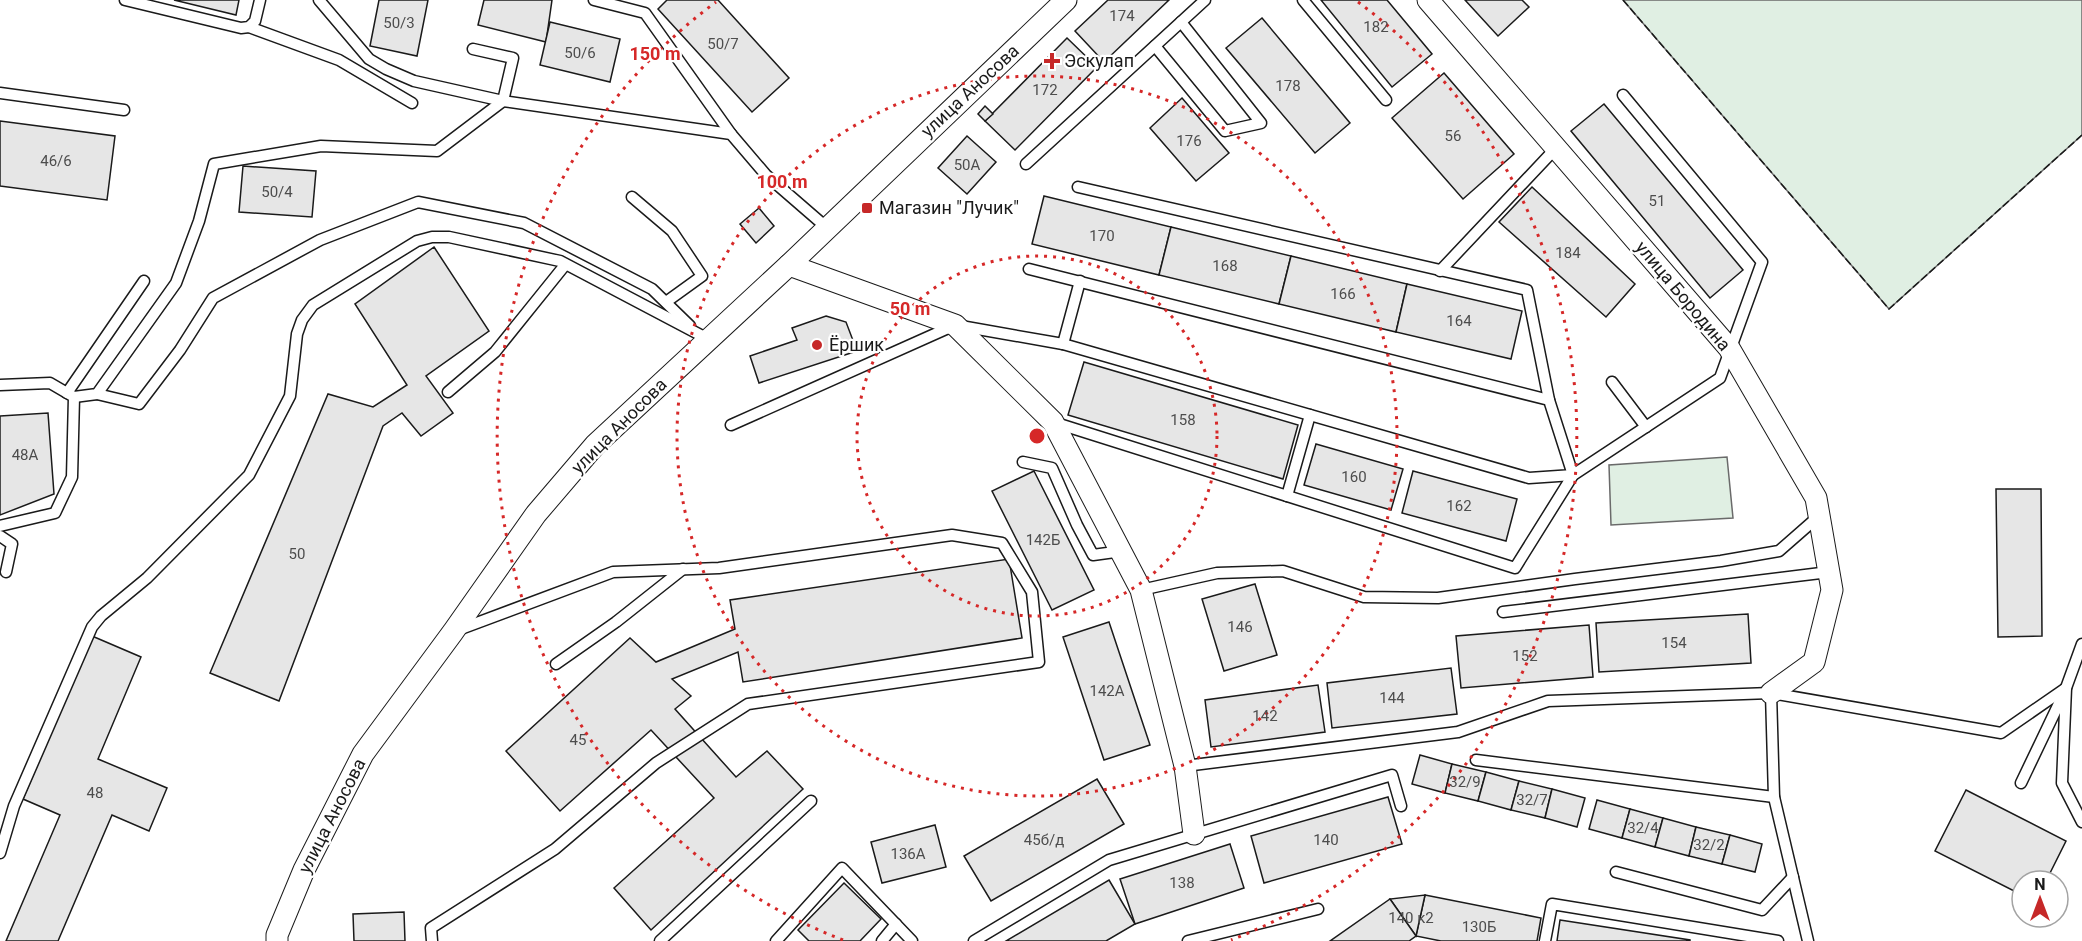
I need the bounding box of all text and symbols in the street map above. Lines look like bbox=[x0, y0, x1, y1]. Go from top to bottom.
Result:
house number: 174 bbox=[1109, 7, 1135, 25]
house number: 50/3 bbox=[383, 14, 415, 32]
house number: 182 bbox=[1363, 18, 1389, 36]
house number: 50/7 bbox=[707, 35, 739, 53]
street label: улица Аносова bbox=[916, 40, 1023, 141]
text: 150 m bbox=[629, 43, 681, 64]
house number: 50/6 bbox=[564, 44, 596, 62]
place label: Эскулап bbox=[1064, 50, 1134, 71]
marker: Эскулап bbox=[1045, 54, 1059, 68]
house number: 178 bbox=[1275, 77, 1301, 95]
house number: 172 bbox=[1032, 81, 1058, 99]
house number: 56 bbox=[1445, 127, 1461, 145]
house number: 176 bbox=[1176, 132, 1202, 150]
house number: 46/6 bbox=[40, 152, 72, 170]
house number: 50А bbox=[954, 156, 981, 174]
text: 100 m bbox=[756, 171, 808, 192]
house number: 50/4 bbox=[261, 183, 293, 201]
house number: 51 bbox=[1649, 192, 1665, 210]
place label: Магазин "Лучик" bbox=[879, 197, 1019, 218]
marker: Магазин "Лучик" bbox=[860, 201, 874, 215]
house number: 170 bbox=[1089, 227, 1115, 245]
street label: улица Бородина bbox=[1631, 237, 1735, 355]
house number: 184 bbox=[1555, 244, 1581, 262]
house number: 168 bbox=[1212, 257, 1238, 275]
house number: 166 bbox=[1330, 285, 1356, 303]
text: 50 m bbox=[890, 298, 930, 319]
house number: 164 bbox=[1446, 312, 1472, 330]
place label: Ёршик bbox=[829, 334, 884, 355]
marker: Ёршик bbox=[810, 338, 824, 352]
street label: улица Аносова bbox=[567, 374, 671, 478]
house number: 158 bbox=[1170, 411, 1196, 429]
centre of rings bbox=[1027, 426, 1047, 446]
house number: 48А bbox=[12, 446, 39, 464]
house number: 160 bbox=[1341, 468, 1367, 486]
house number: 162 bbox=[1446, 497, 1472, 515]
house number: 142Б bbox=[1026, 531, 1060, 549]
house number: 50 bbox=[289, 545, 305, 563]
house number: 146 bbox=[1227, 618, 1253, 636]
house number: 154 bbox=[1661, 634, 1687, 652]
house number: 152 bbox=[1512, 647, 1538, 665]
house number: 142А bbox=[1089, 682, 1125, 700]
house number: 144 bbox=[1379, 689, 1405, 707]
house number: 142 bbox=[1252, 707, 1278, 725]
house number: 45 bbox=[570, 731, 586, 749]
street label: улица Аносова bbox=[294, 755, 370, 877]
house number: 32/9 bbox=[1449, 773, 1481, 791]
house number: 48 bbox=[87, 784, 103, 802]
house number: 32/7 bbox=[1516, 791, 1548, 809]
house number: 32/4 bbox=[1627, 819, 1659, 837]
house number: 45б/д bbox=[1024, 831, 1064, 849]
house number: 140 bbox=[1313, 831, 1339, 849]
house number: 32/2 bbox=[1693, 836, 1725, 854]
house number: 136А bbox=[890, 845, 926, 863]
north arrow bbox=[2010, 869, 2070, 929]
house number: 138 bbox=[1169, 874, 1195, 892]
text: N bbox=[2034, 875, 2046, 894]
house number: 140 к2 bbox=[1388, 909, 1434, 927]
house number: 130Б bbox=[1462, 918, 1496, 936]

